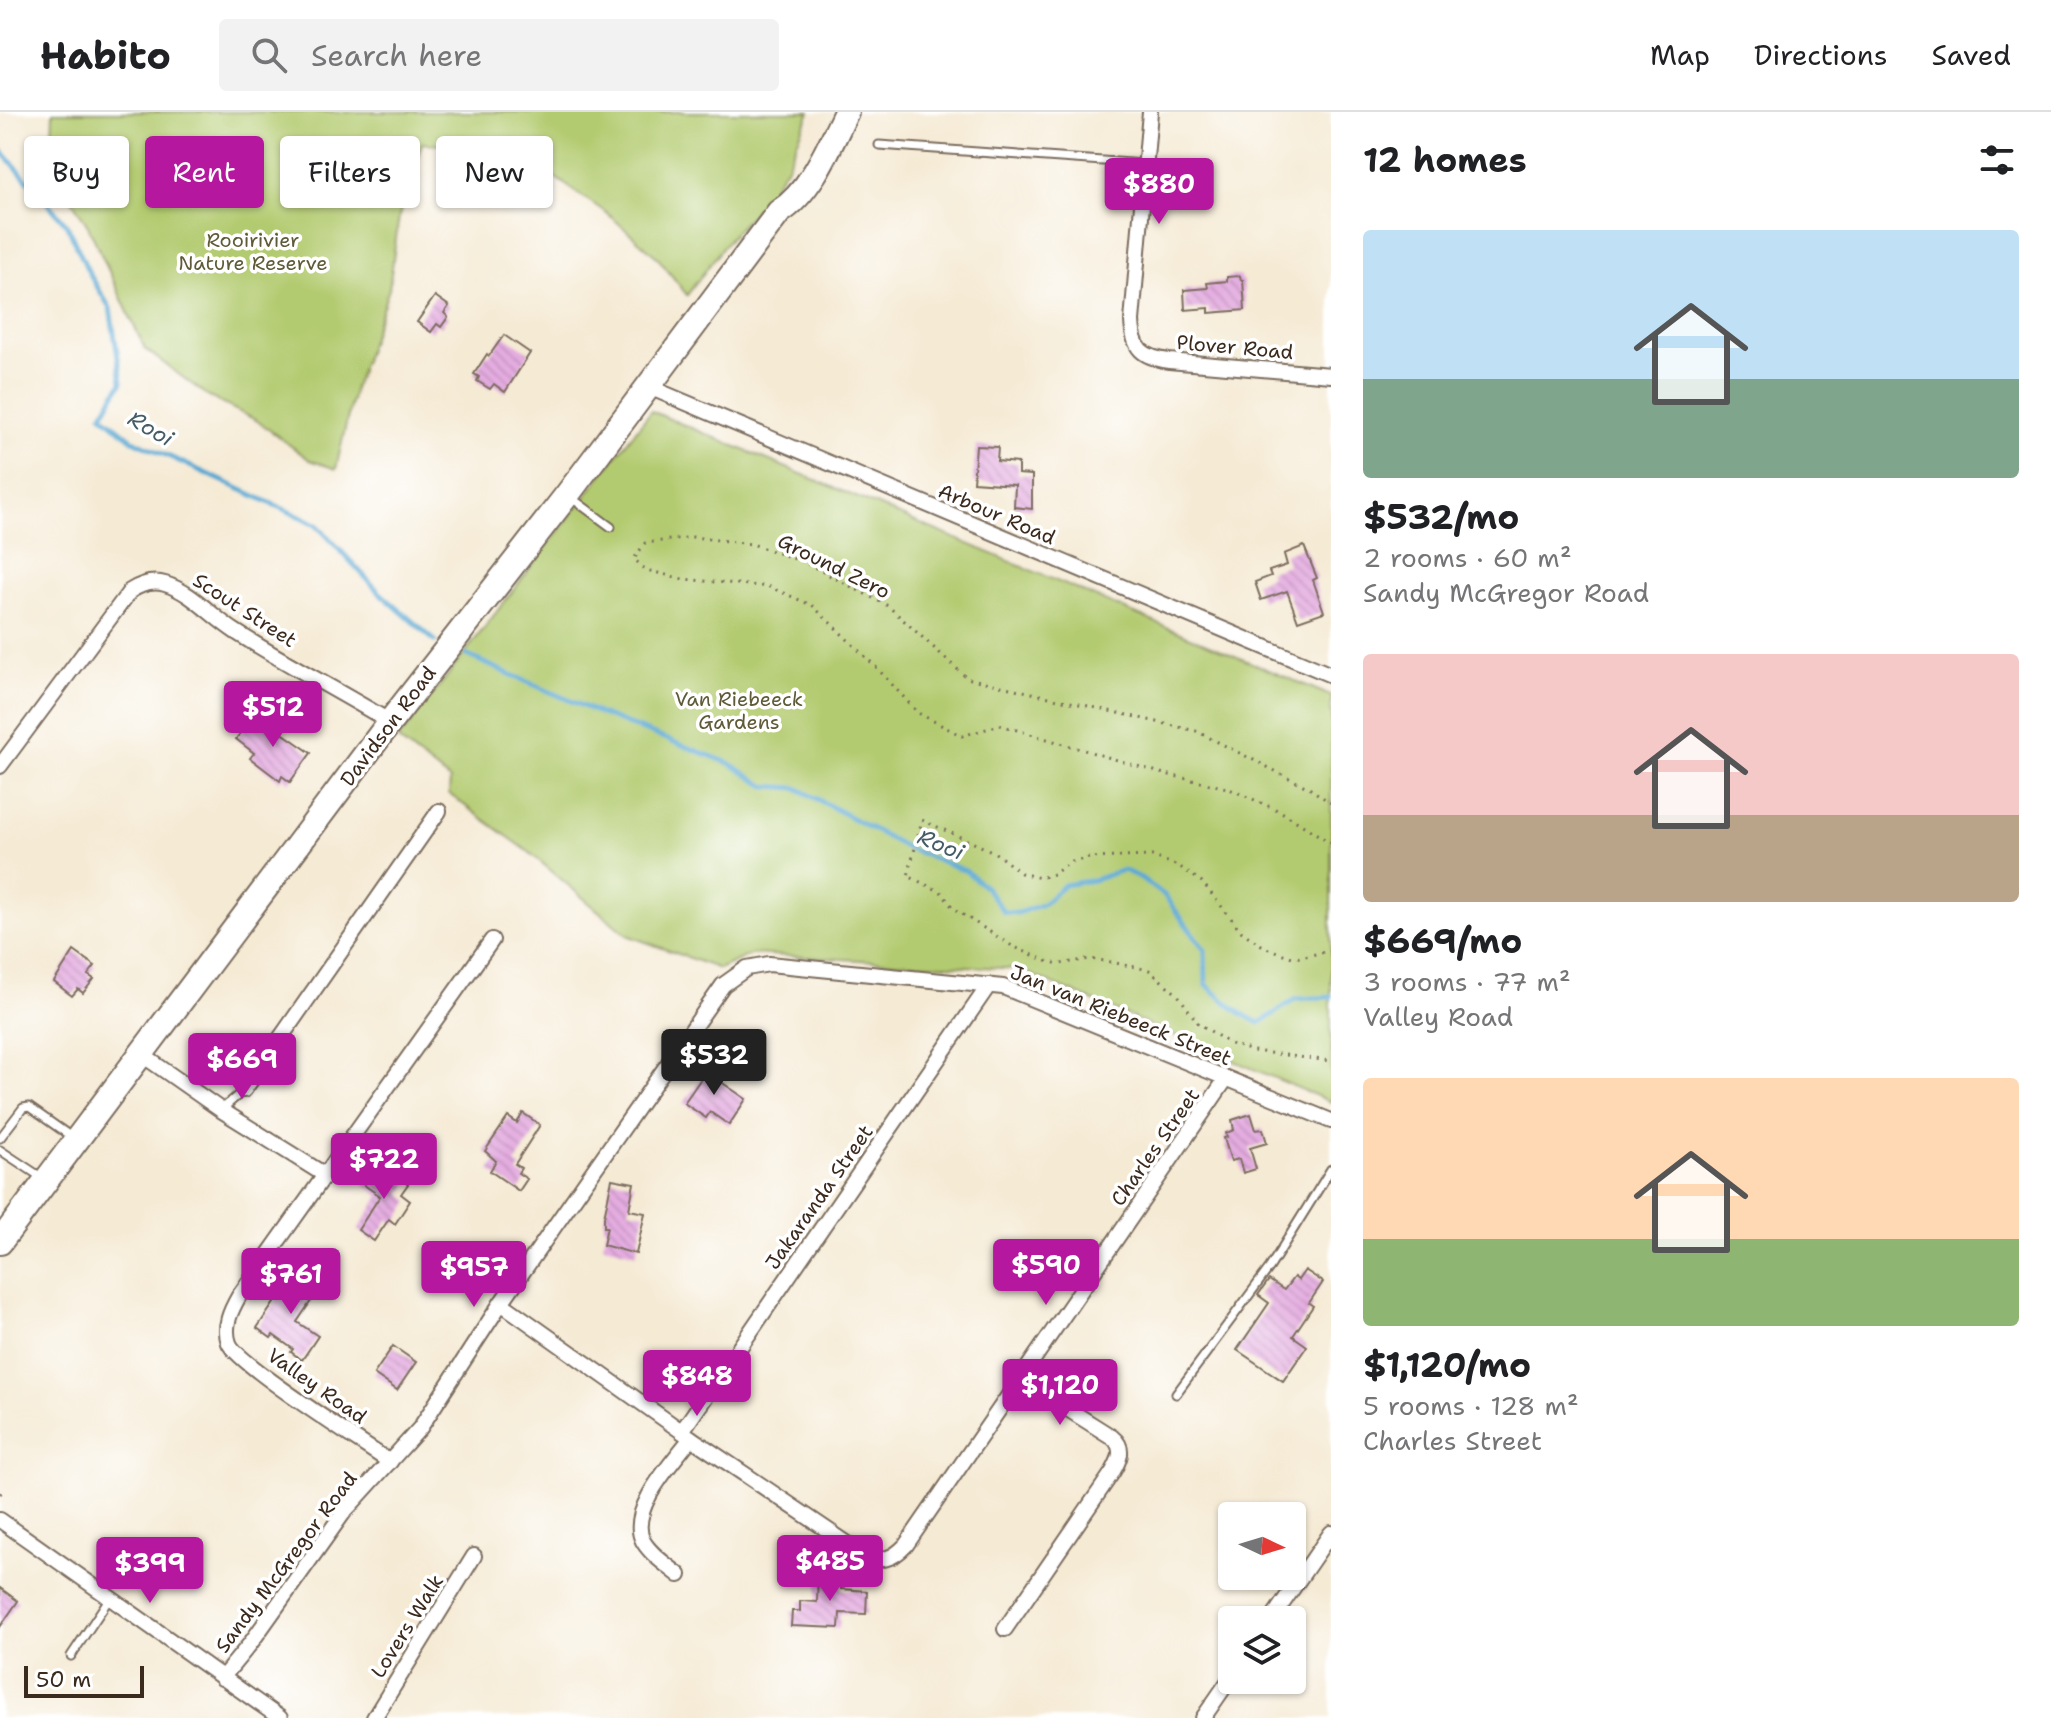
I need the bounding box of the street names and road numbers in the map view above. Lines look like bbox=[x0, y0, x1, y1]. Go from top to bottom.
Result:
street label: Plover Road bbox=[1176, 329, 1295, 365]
street label: Arbour Road bbox=[934, 478, 1060, 550]
street label: Ground Zero bbox=[774, 528, 894, 604]
street label: Scout Street bbox=[188, 567, 302, 653]
street label: Davidson Road bbox=[334, 660, 442, 791]
street label: Jan van Riebeeck Street bbox=[1007, 959, 1235, 1071]
street label: Charles Street bbox=[1105, 1083, 1205, 1211]
street label: Jakaranda Street bbox=[759, 1120, 879, 1274]
street label: Valley Road bbox=[262, 1342, 372, 1430]
street label: Sandy McGregor Road bbox=[209, 1466, 363, 1658]
street label: Lovers Walk bbox=[365, 1569, 449, 1683]

